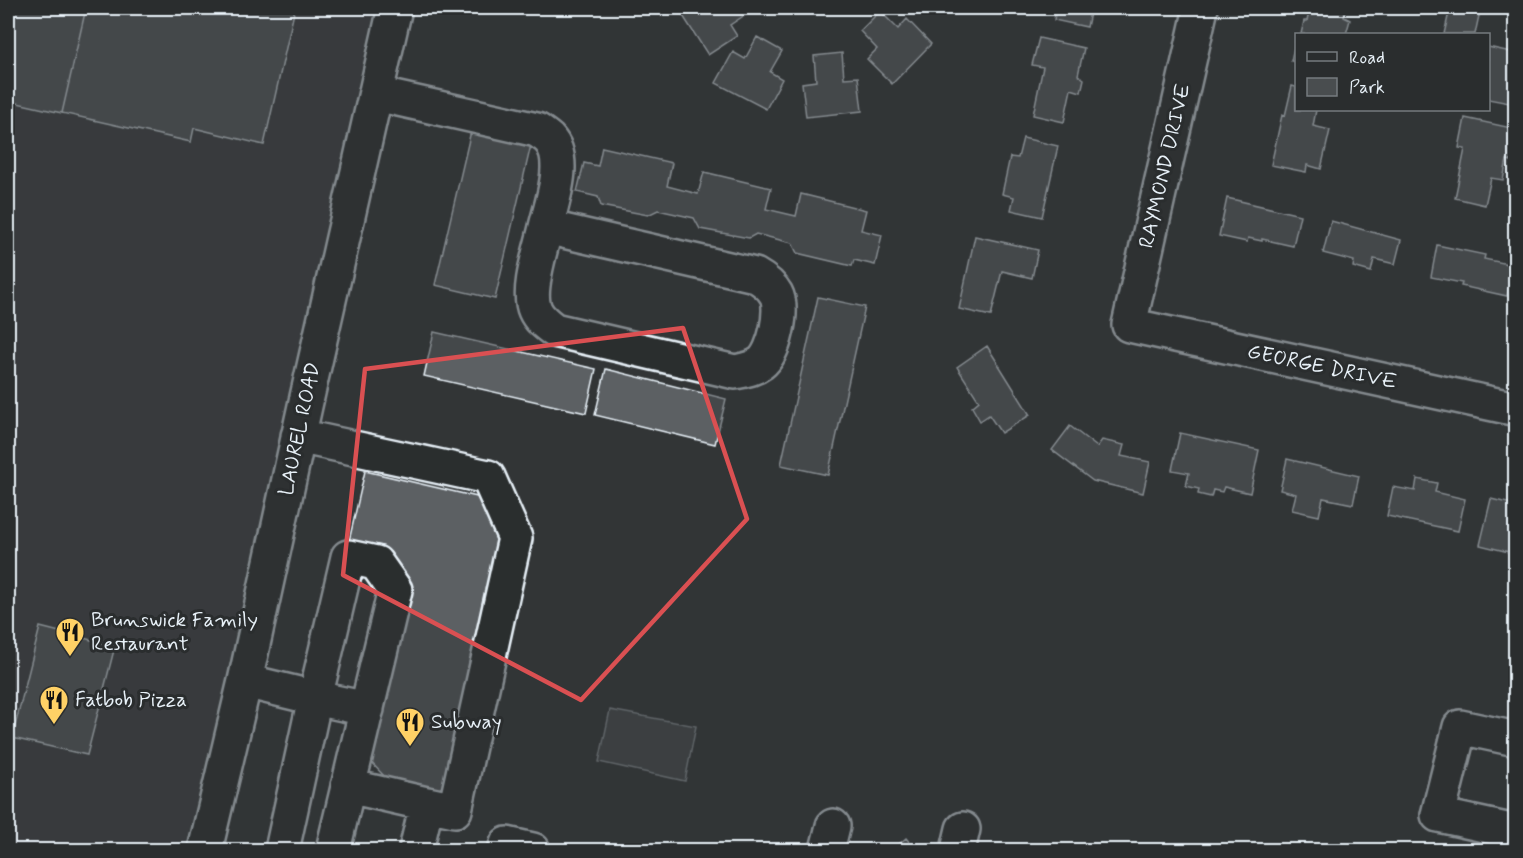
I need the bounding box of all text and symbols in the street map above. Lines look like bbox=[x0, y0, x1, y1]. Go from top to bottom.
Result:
legend bbox=[1295, 33, 1490, 111]
text: Road bbox=[1349, 46, 1385, 70]
text: Park bbox=[1349, 76, 1385, 100]
street label: RAYMOND DRIVE bbox=[1132, 81, 1198, 251]
street label: GEORGE DRIVE bbox=[1245, 337, 1399, 397]
street label: LAUREL ROAD bbox=[272, 360, 328, 498]
place label: Brunswick Family Restaurant bbox=[91, 606, 258, 658]
restaurant icon: Brunswick Family Restaurant bbox=[54, 616, 86, 658]
restaurant icon: Fatbob Pizza bbox=[38, 684, 70, 726]
place label: Fatbob Pizza bbox=[75, 686, 187, 714]
restaurant icon: Subway bbox=[394, 706, 426, 748]
place label: Subway bbox=[431, 708, 502, 736]

